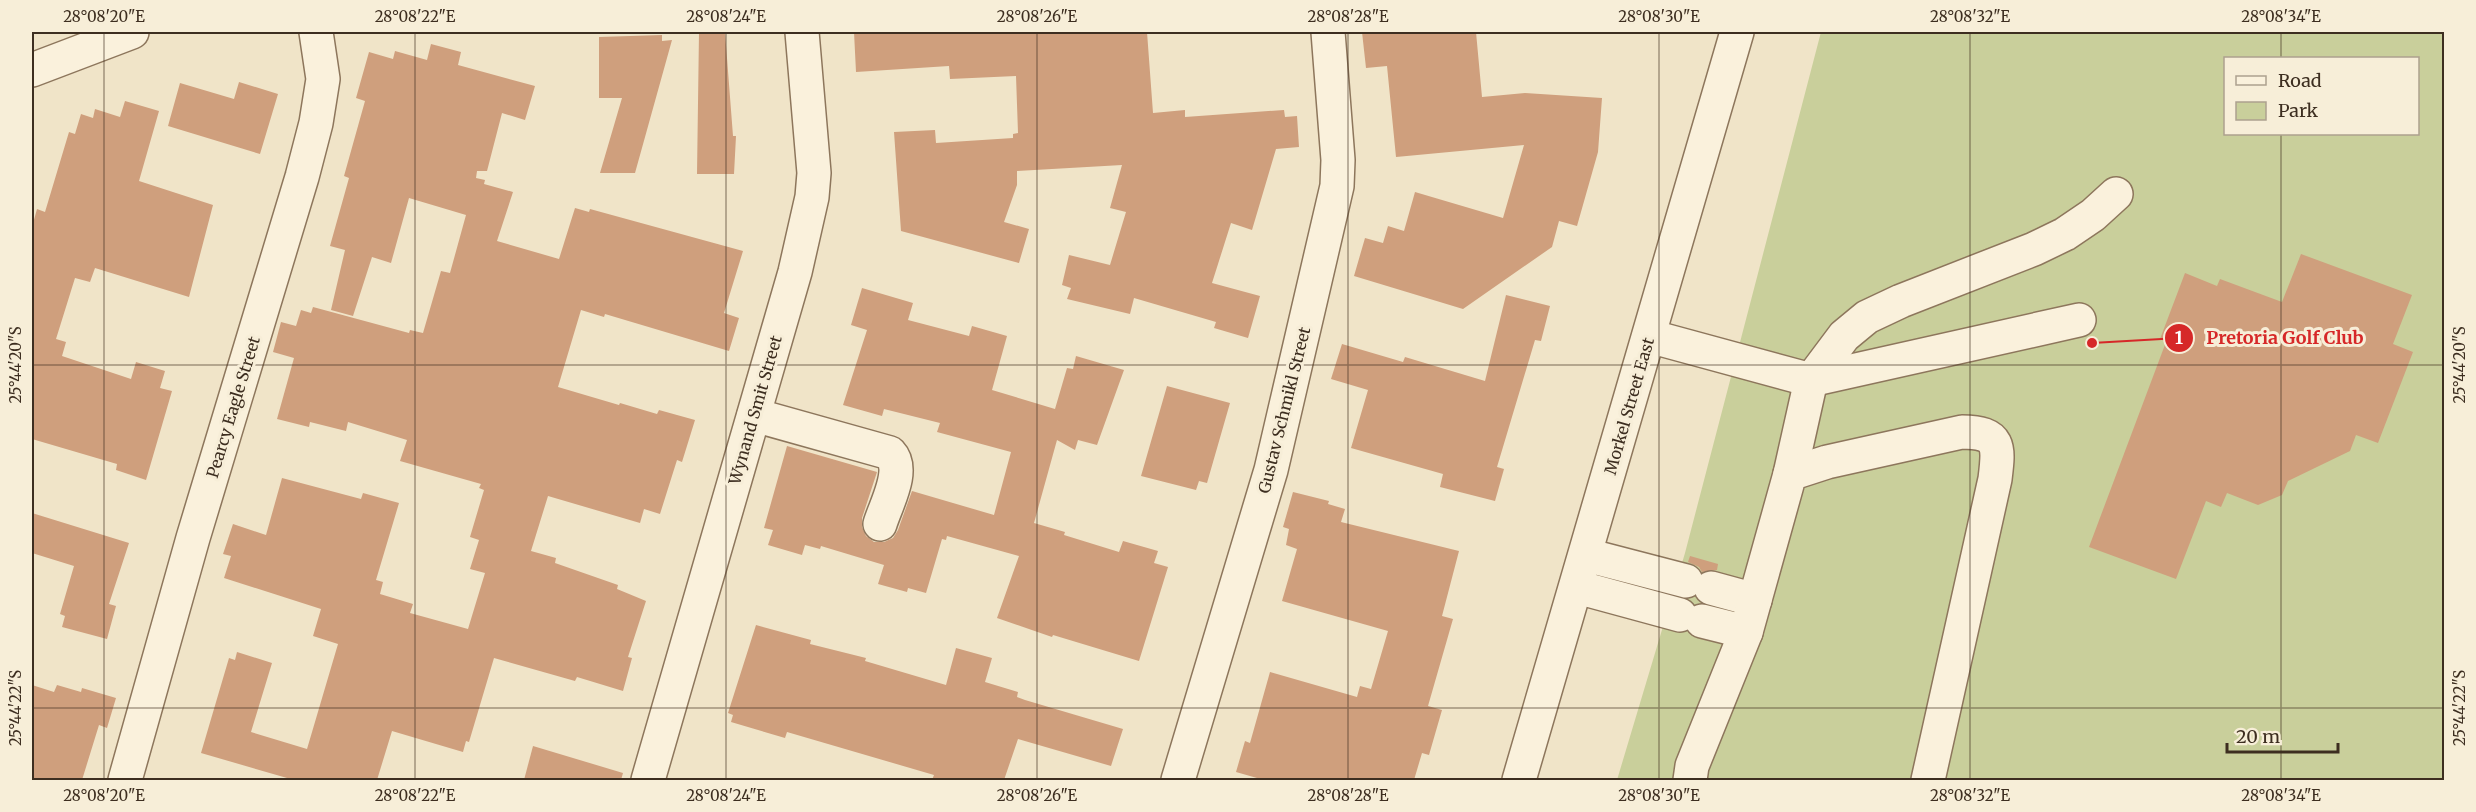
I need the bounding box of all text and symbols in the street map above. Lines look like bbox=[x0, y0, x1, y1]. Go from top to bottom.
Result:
text: 28°08'20"E bbox=[63, 7, 145, 26]
text: 28°08'22"E bbox=[375, 7, 456, 26]
text: 28°08'24"E bbox=[686, 7, 766, 26]
text: 28°08'26"E bbox=[997, 7, 1078, 26]
text: 28°08'28"E bbox=[1307, 7, 1389, 26]
text: 28°08'30"E bbox=[1618, 7, 1700, 26]
text: 28°08'32"E bbox=[1930, 7, 2011, 26]
text: 28°08'34"E bbox=[2241, 7, 2321, 26]
legend bbox=[2224, 57, 2419, 135]
text: Road bbox=[2278, 69, 2322, 92]
text: Park bbox=[2278, 99, 2319, 122]
callout: Pretoria Golf Club bbox=[2164, 320, 2375, 356]
street label: Gustav Schmikl Street bbox=[1254, 324, 1315, 495]
text: 25°44'20"S bbox=[6, 326, 25, 404]
text: 1 bbox=[2175, 326, 2183, 349]
text: Pretoria Golf Club bbox=[2206, 326, 2364, 349]
text: 25°44'20"S bbox=[2450, 326, 2469, 404]
street label: Wynand Smit Street bbox=[724, 332, 786, 488]
street label: Pearcy Eagle Street bbox=[202, 333, 264, 480]
street label: Morkel Street East bbox=[1600, 334, 1658, 477]
text: 25°44'22"S bbox=[6, 670, 25, 746]
text: 25°44'22"S bbox=[2450, 670, 2469, 746]
scale bar bbox=[2227, 716, 2338, 754]
text: 20 m bbox=[2236, 725, 2280, 748]
text: 28°08'20"E bbox=[63, 786, 145, 805]
text: 28°08'22"E bbox=[375, 786, 456, 805]
text: 28°08'24"E bbox=[686, 786, 766, 805]
text: 28°08'26"E bbox=[997, 786, 1078, 805]
text: 28°08'28"E bbox=[1307, 786, 1389, 805]
text: 28°08'30"E bbox=[1618, 786, 1700, 805]
text: 28°08'32"E bbox=[1930, 786, 2011, 805]
text: 28°08'34"E bbox=[2241, 786, 2321, 805]

